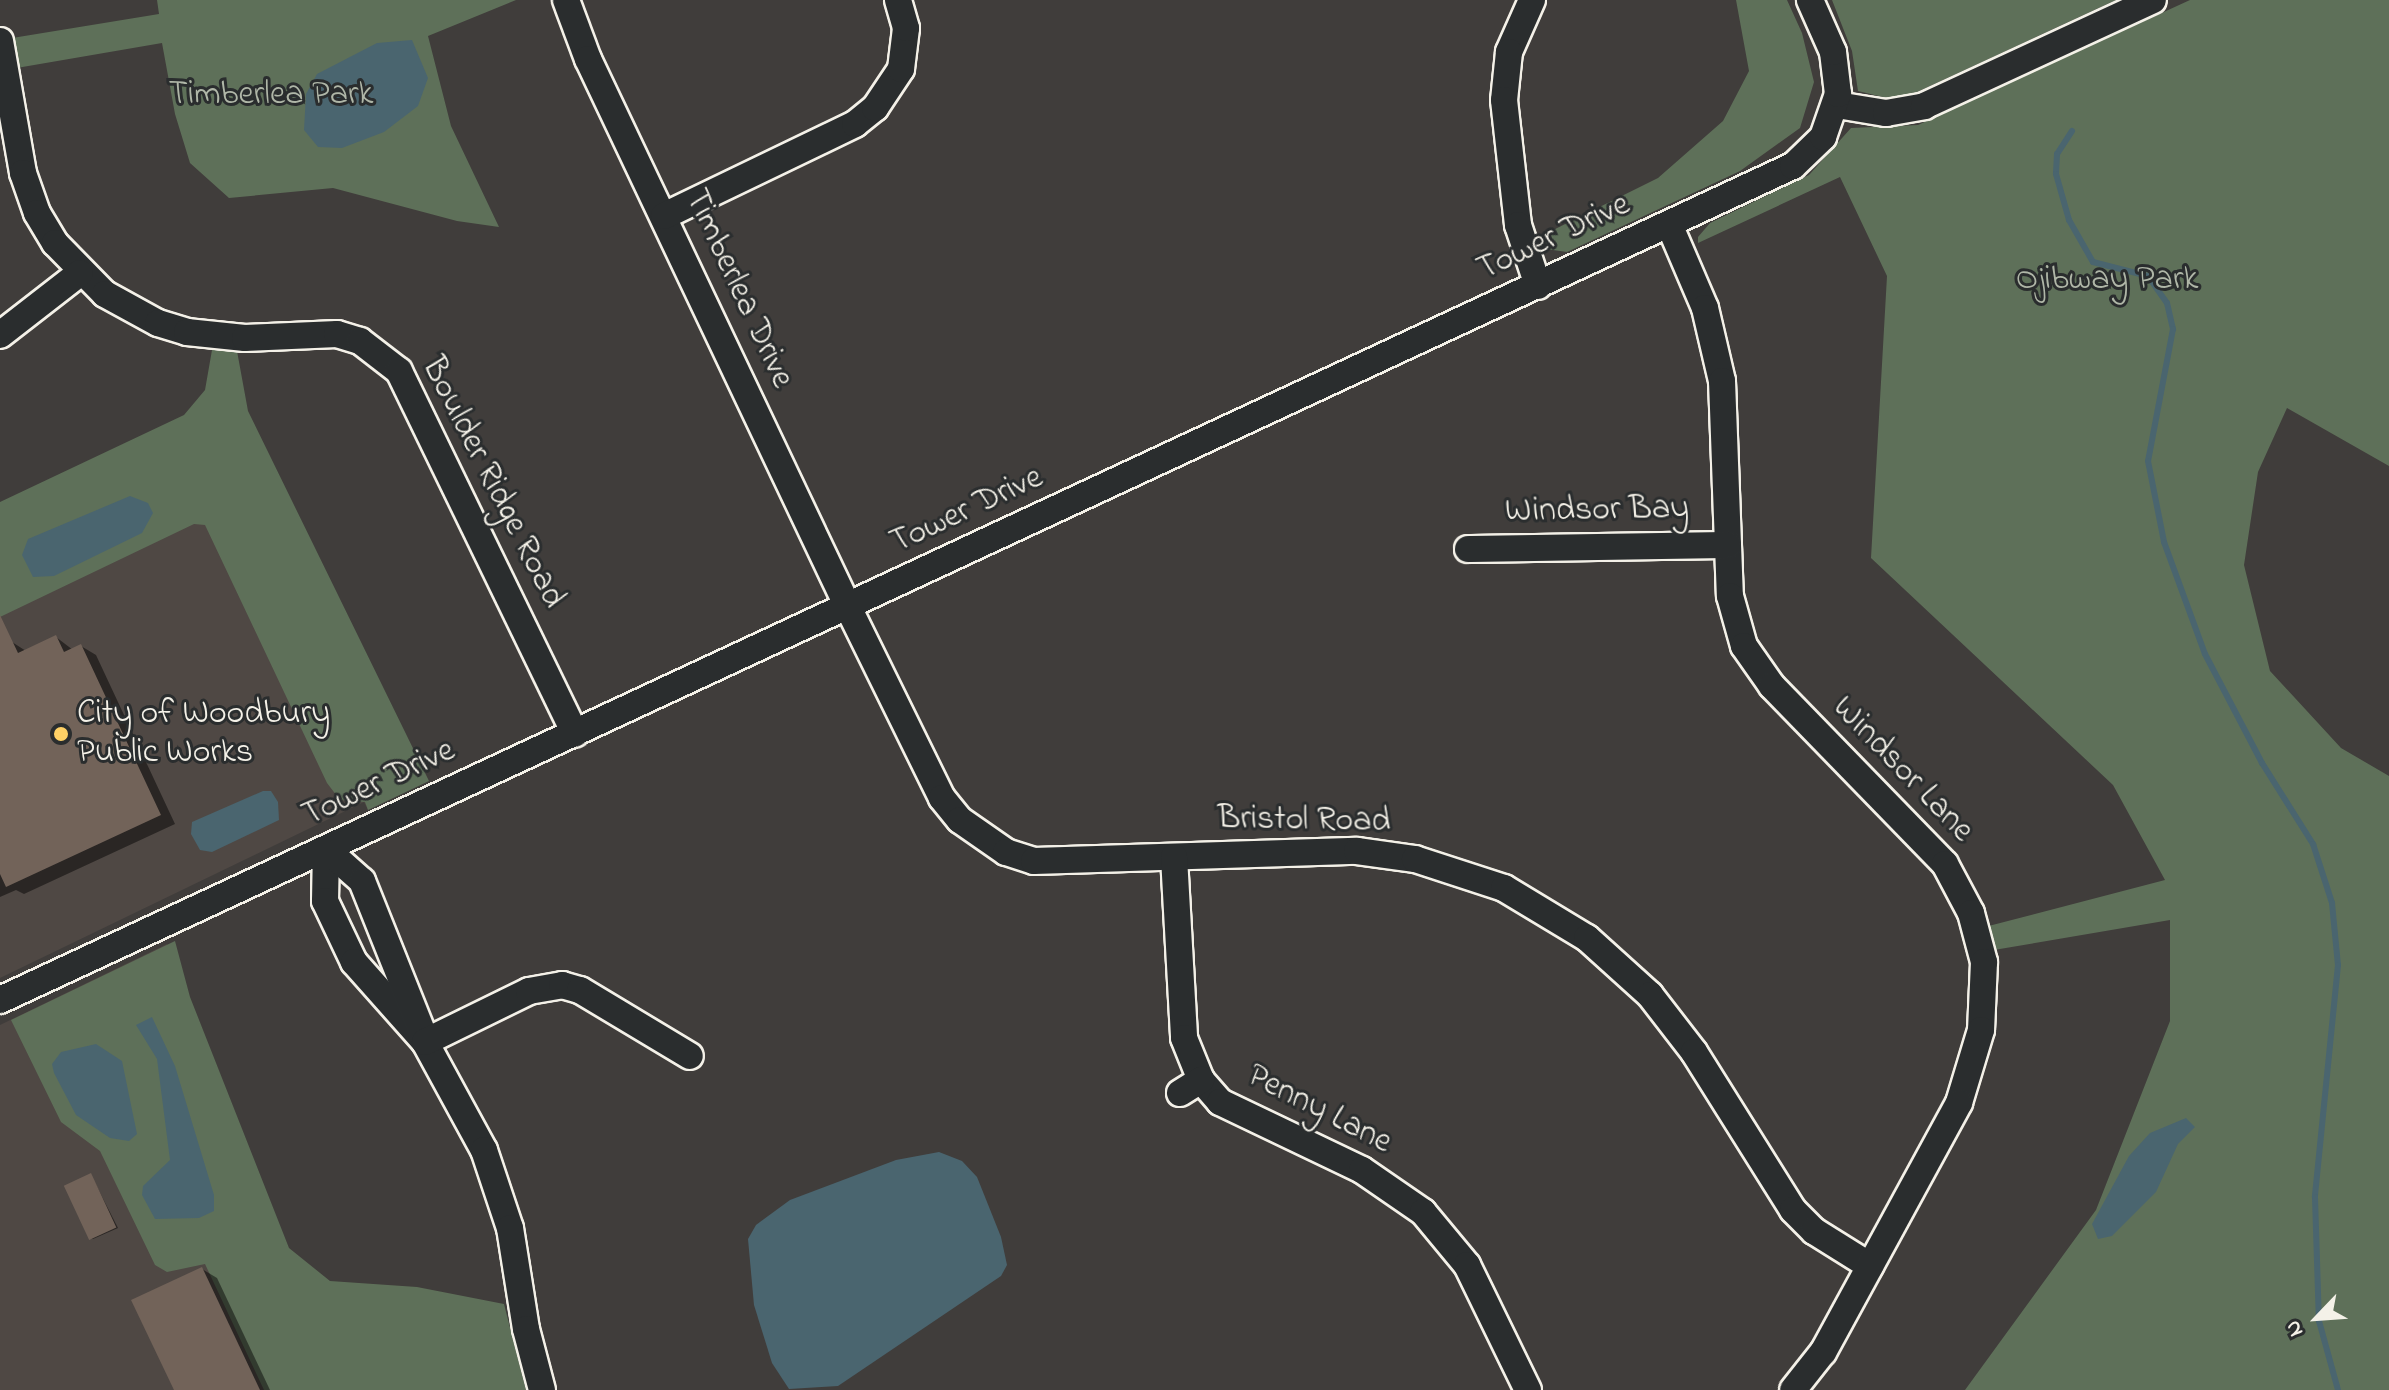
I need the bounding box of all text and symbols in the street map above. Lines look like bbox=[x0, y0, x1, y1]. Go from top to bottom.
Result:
park label: Timberlea Park bbox=[169, 76, 373, 116]
street label: Timberlea Drive bbox=[674, 183, 802, 395]
street label: Tower Drive bbox=[1471, 185, 1637, 291]
park label: Ojibway Park bbox=[2016, 261, 2198, 301]
street label: Boulder Ridge Road bbox=[411, 351, 573, 615]
street label: Tower Drive bbox=[884, 458, 1050, 564]
street label: Windsor Bay bbox=[1505, 489, 1689, 533]
street label: Windsor Lane bbox=[1822, 689, 1982, 851]
place label: City of Woodbury Public Works bbox=[77, 694, 330, 774]
marker: City of Woodbury Public Works bbox=[52, 725, 70, 743]
street label: Tower Drive bbox=[296, 731, 462, 837]
street label: Bristol Road bbox=[1217, 799, 1391, 843]
street label: Penny Lane bbox=[1240, 1056, 1398, 1164]
north arrow bbox=[2277, 1278, 2357, 1358]
text: N bbox=[2278, 1315, 2313, 1342]

